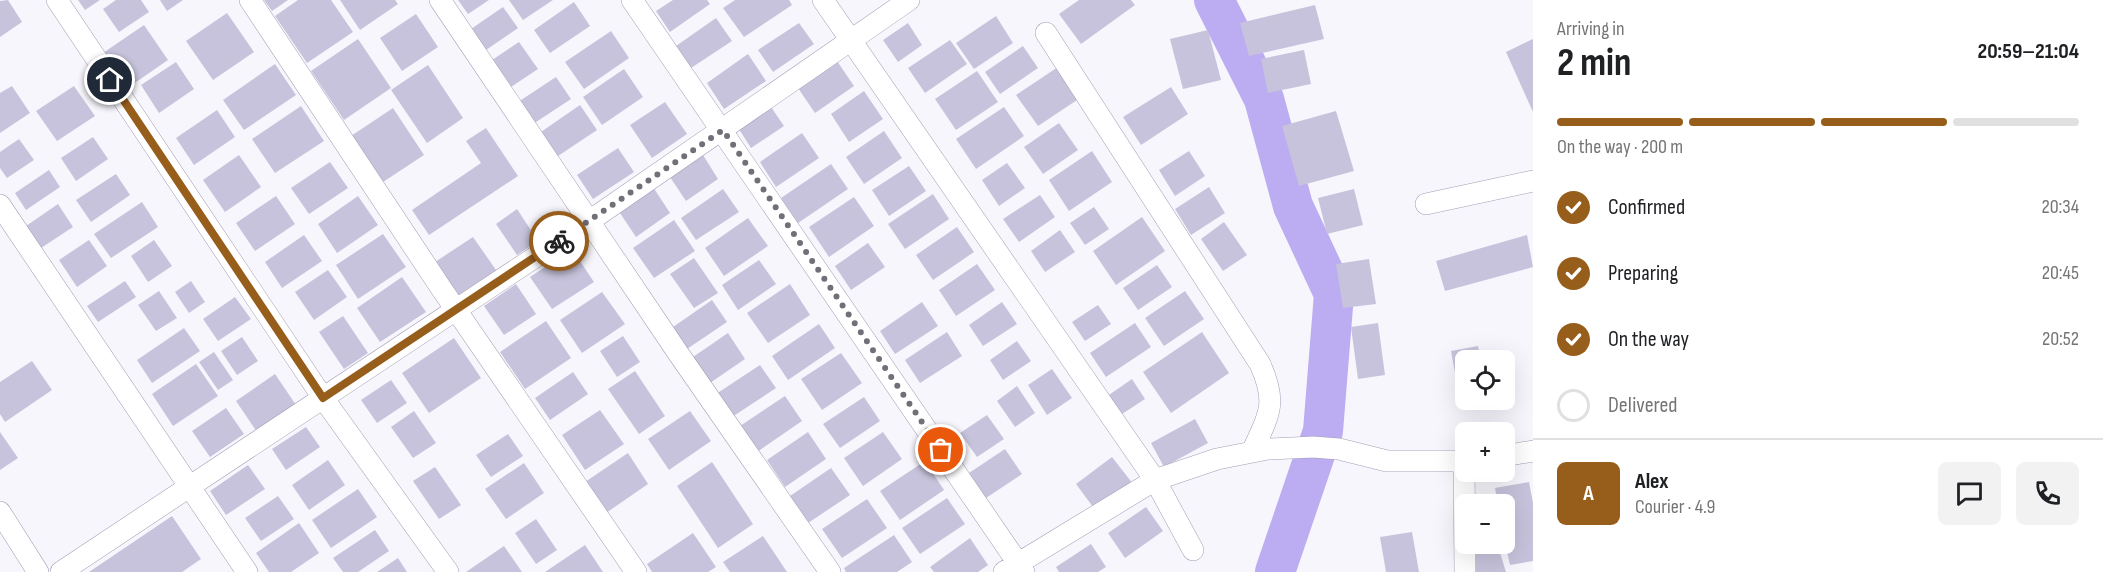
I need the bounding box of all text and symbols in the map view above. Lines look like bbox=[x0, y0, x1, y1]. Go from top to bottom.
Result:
text: Arriving in bbox=[1557, 17, 1625, 41]
text: 20:59–21:04 bbox=[1978, 38, 2079, 65]
text: 2 min bbox=[1557, 40, 1631, 87]
pin bbox=[84, 54, 135, 105]
icon: home bbox=[93, 63, 126, 96]
text: On the way · 200 m bbox=[1557, 135, 1683, 159]
icon: check bbox=[1557, 191, 1590, 224]
text: Confirmed bbox=[1608, 194, 1685, 221]
text: 20:34 bbox=[2042, 195, 2079, 219]
courier bbox=[529, 211, 589, 271]
icon: bike bbox=[543, 225, 576, 258]
icon: check bbox=[1557, 257, 1590, 290]
text: Preparing bbox=[1608, 260, 1678, 287]
text: 20:45 bbox=[2042, 261, 2079, 285]
icon: check bbox=[1557, 323, 1590, 356]
text: On the way bbox=[1608, 326, 1689, 353]
text: 20:52 bbox=[2042, 327, 2079, 351]
map controls bbox=[1455, 350, 1515, 554]
button: locate bbox=[1455, 350, 1515, 410]
text: Delivered bbox=[1608, 392, 1677, 419]
button: + bbox=[1455, 422, 1515, 482]
pin bbox=[915, 424, 966, 475]
icon: bag bbox=[924, 433, 957, 466]
button: chat bbox=[1938, 462, 2001, 525]
button: phone bbox=[2016, 462, 2079, 525]
text: Alex bbox=[1635, 468, 1668, 495]
text: A bbox=[1583, 480, 1594, 507]
button: − bbox=[1455, 494, 1515, 554]
text: Courier · 4.9 bbox=[1635, 495, 1715, 519]

